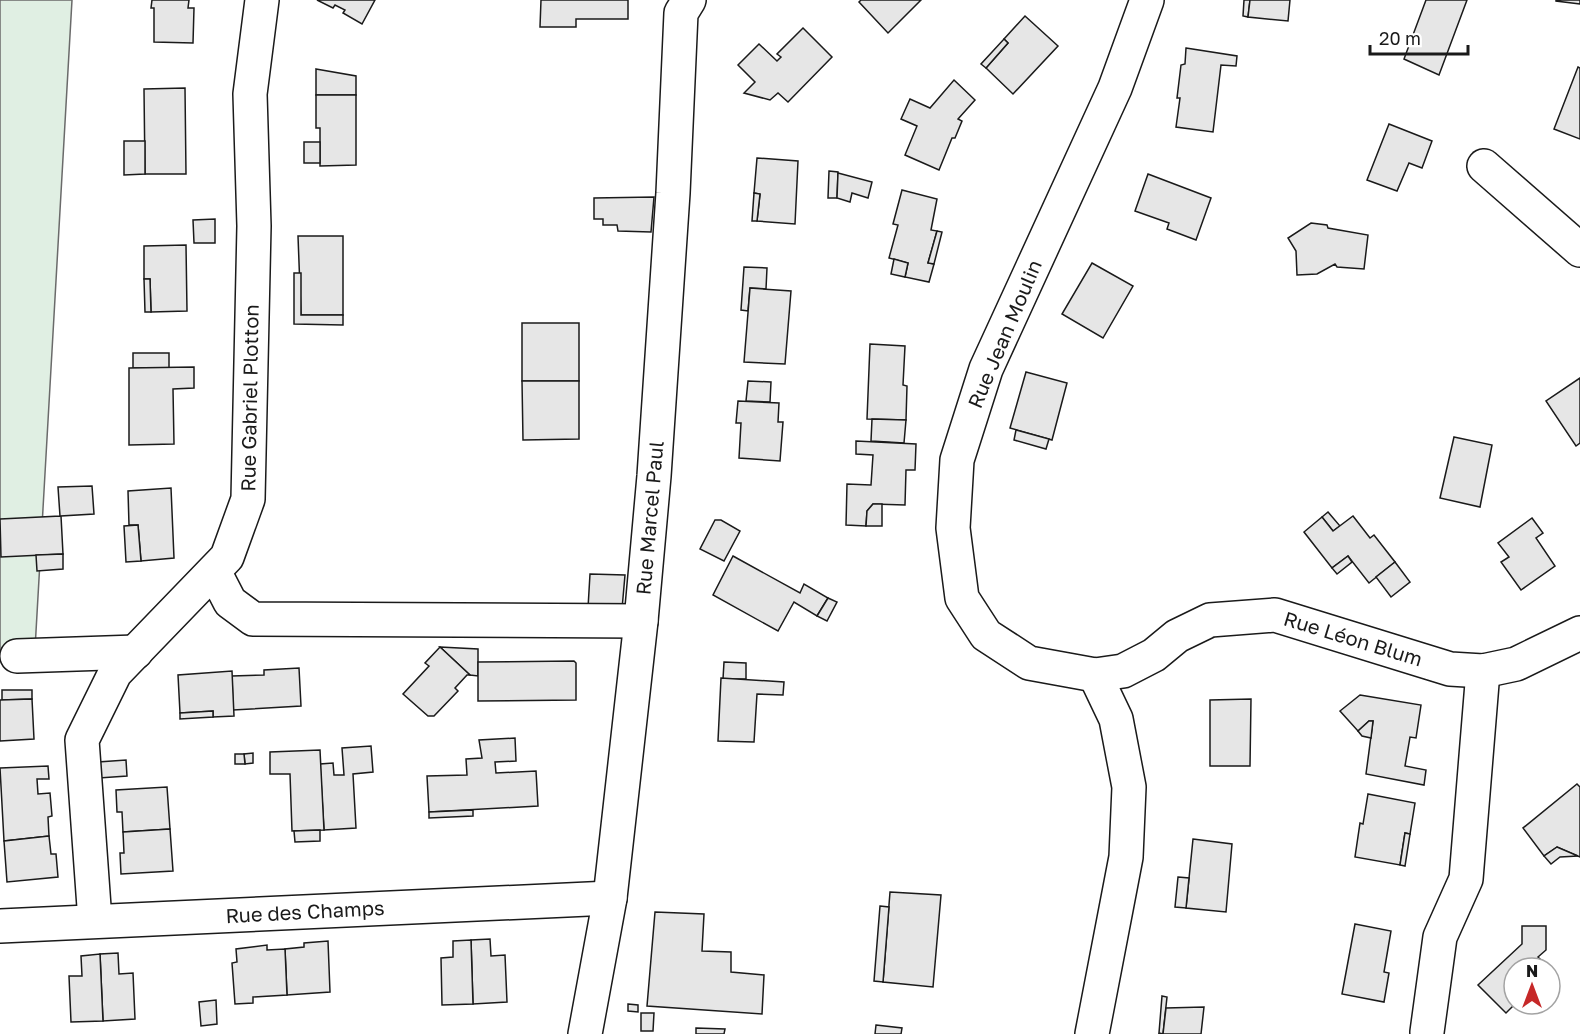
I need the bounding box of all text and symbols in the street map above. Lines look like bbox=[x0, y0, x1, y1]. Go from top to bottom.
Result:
scale bar bbox=[1370, 18, 1468, 56]
text: 20 m bbox=[1379, 27, 1421, 49]
street label: Rue Jean Moulin bbox=[962, 256, 1046, 411]
street label: Rue Gabriel Plotton bbox=[235, 304, 263, 492]
street label: Rue Marcel Paul bbox=[630, 440, 668, 596]
street label: Rue Léon Blum bbox=[1281, 606, 1425, 671]
street label: Rue des Champs bbox=[225, 895, 385, 927]
north arrow bbox=[1502, 956, 1562, 1016]
text: N bbox=[1526, 961, 1538, 981]

